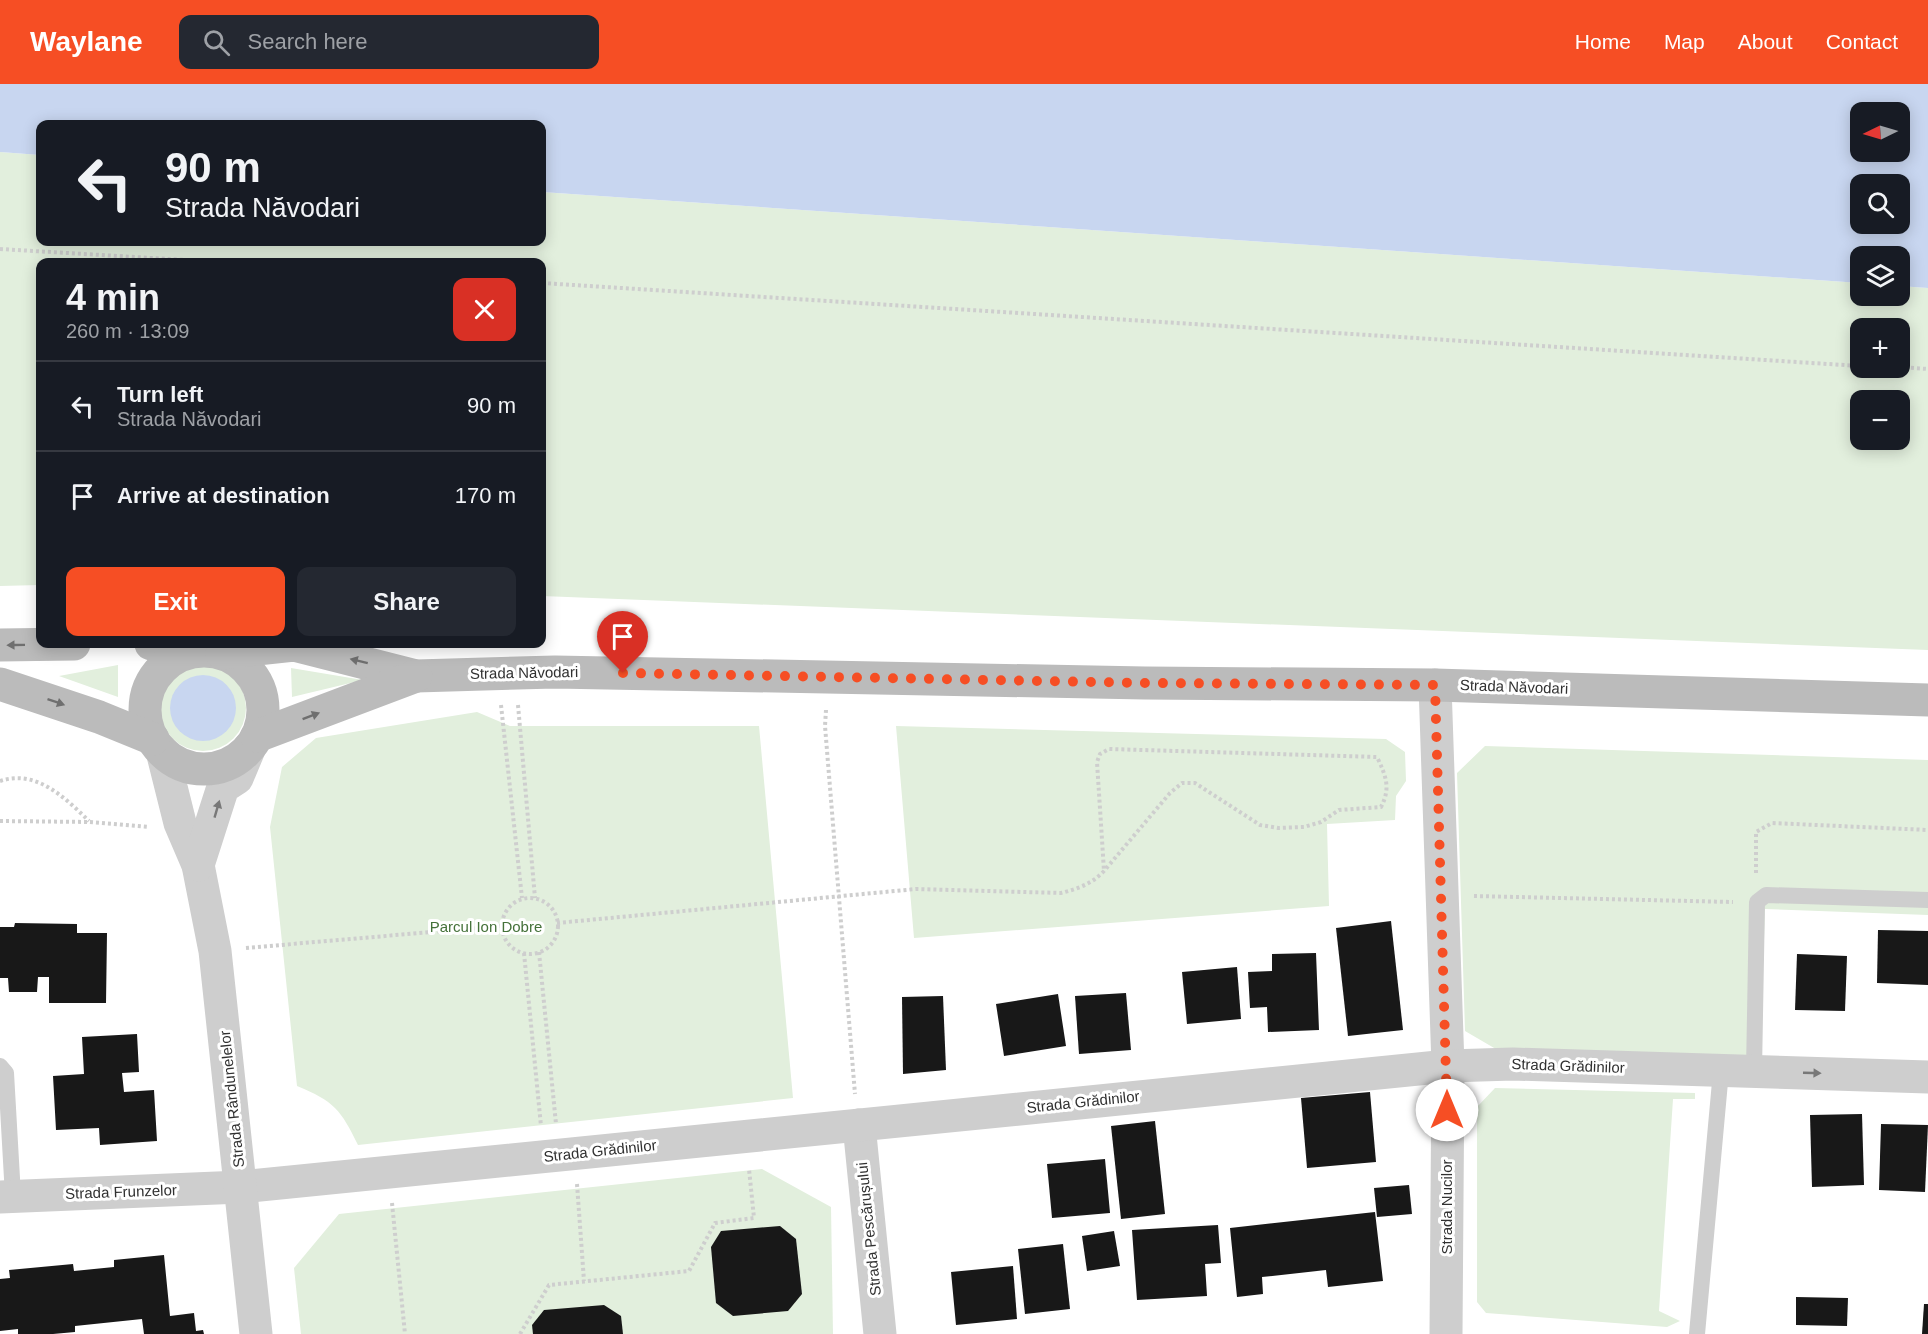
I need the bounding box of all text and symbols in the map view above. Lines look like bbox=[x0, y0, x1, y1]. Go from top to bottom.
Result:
search box bbox=[179, 15, 599, 69]
text: Waylane bbox=[30, 26, 143, 57]
icon: search bbox=[200, 26, 233, 59]
text: Search here bbox=[248, 29, 367, 54]
text: Home bbox=[1575, 30, 1631, 53]
text: Map bbox=[1664, 30, 1705, 53]
text: About bbox=[1738, 30, 1793, 53]
text: Contact bbox=[1826, 30, 1898, 53]
north arrow bbox=[1850, 102, 1910, 162]
map controls bbox=[1850, 102, 1910, 450]
icon: left bbox=[66, 144, 144, 222]
text: 90 m bbox=[165, 144, 261, 191]
button: search bbox=[1850, 174, 1910, 234]
text: Strada Năvodari bbox=[165, 193, 360, 223]
button: layers bbox=[1850, 246, 1910, 306]
text: 4 min bbox=[66, 277, 160, 318]
button: close bbox=[453, 278, 516, 341]
button: + bbox=[1850, 318, 1910, 378]
text: 260 m · 13:09 bbox=[66, 320, 189, 342]
text: Turn left bbox=[117, 382, 203, 407]
icon: left bbox=[66, 390, 99, 423]
button: − bbox=[1850, 390, 1910, 450]
text: 90 m bbox=[467, 393, 516, 418]
text: Strada Năvodari bbox=[117, 408, 262, 430]
icon: arrive bbox=[66, 480, 99, 513]
text: Arrive at destination bbox=[117, 483, 330, 508]
text: 170 m bbox=[455, 483, 516, 508]
button: Exit bbox=[66, 567, 285, 636]
button: Share bbox=[297, 567, 516, 636]
pin bbox=[597, 611, 648, 673]
icon: arrive bbox=[606, 620, 639, 653]
one-way arrow bbox=[7, 640, 26, 649]
one-way arrow bbox=[350, 656, 368, 666]
street label: Strada Năvodari bbox=[470, 663, 578, 682]
street label: Strada Năvodari bbox=[1460, 676, 1568, 697]
one-way arrow bbox=[47, 697, 65, 707]
one-way arrow bbox=[302, 710, 320, 720]
one-way arrow bbox=[213, 800, 222, 818]
park label: Parcul Ion Dobre bbox=[430, 918, 542, 935]
street label: Strada Rândunelelor bbox=[216, 1030, 247, 1168]
street label: Strada Grădinilor bbox=[1511, 1055, 1625, 1076]
one-way arrow bbox=[1803, 1068, 1822, 1077]
position arrow bbox=[1415, 1078, 1479, 1142]
street label: Strada Grădinilor bbox=[1026, 1087, 1140, 1116]
street label: Strada Grădinilor bbox=[543, 1136, 657, 1165]
street label: Strada Nucilor bbox=[1438, 1159, 1455, 1255]
street label: Strada Pescărușului bbox=[853, 1161, 884, 1297]
street label: Strada Frunzelor bbox=[65, 1181, 177, 1202]

